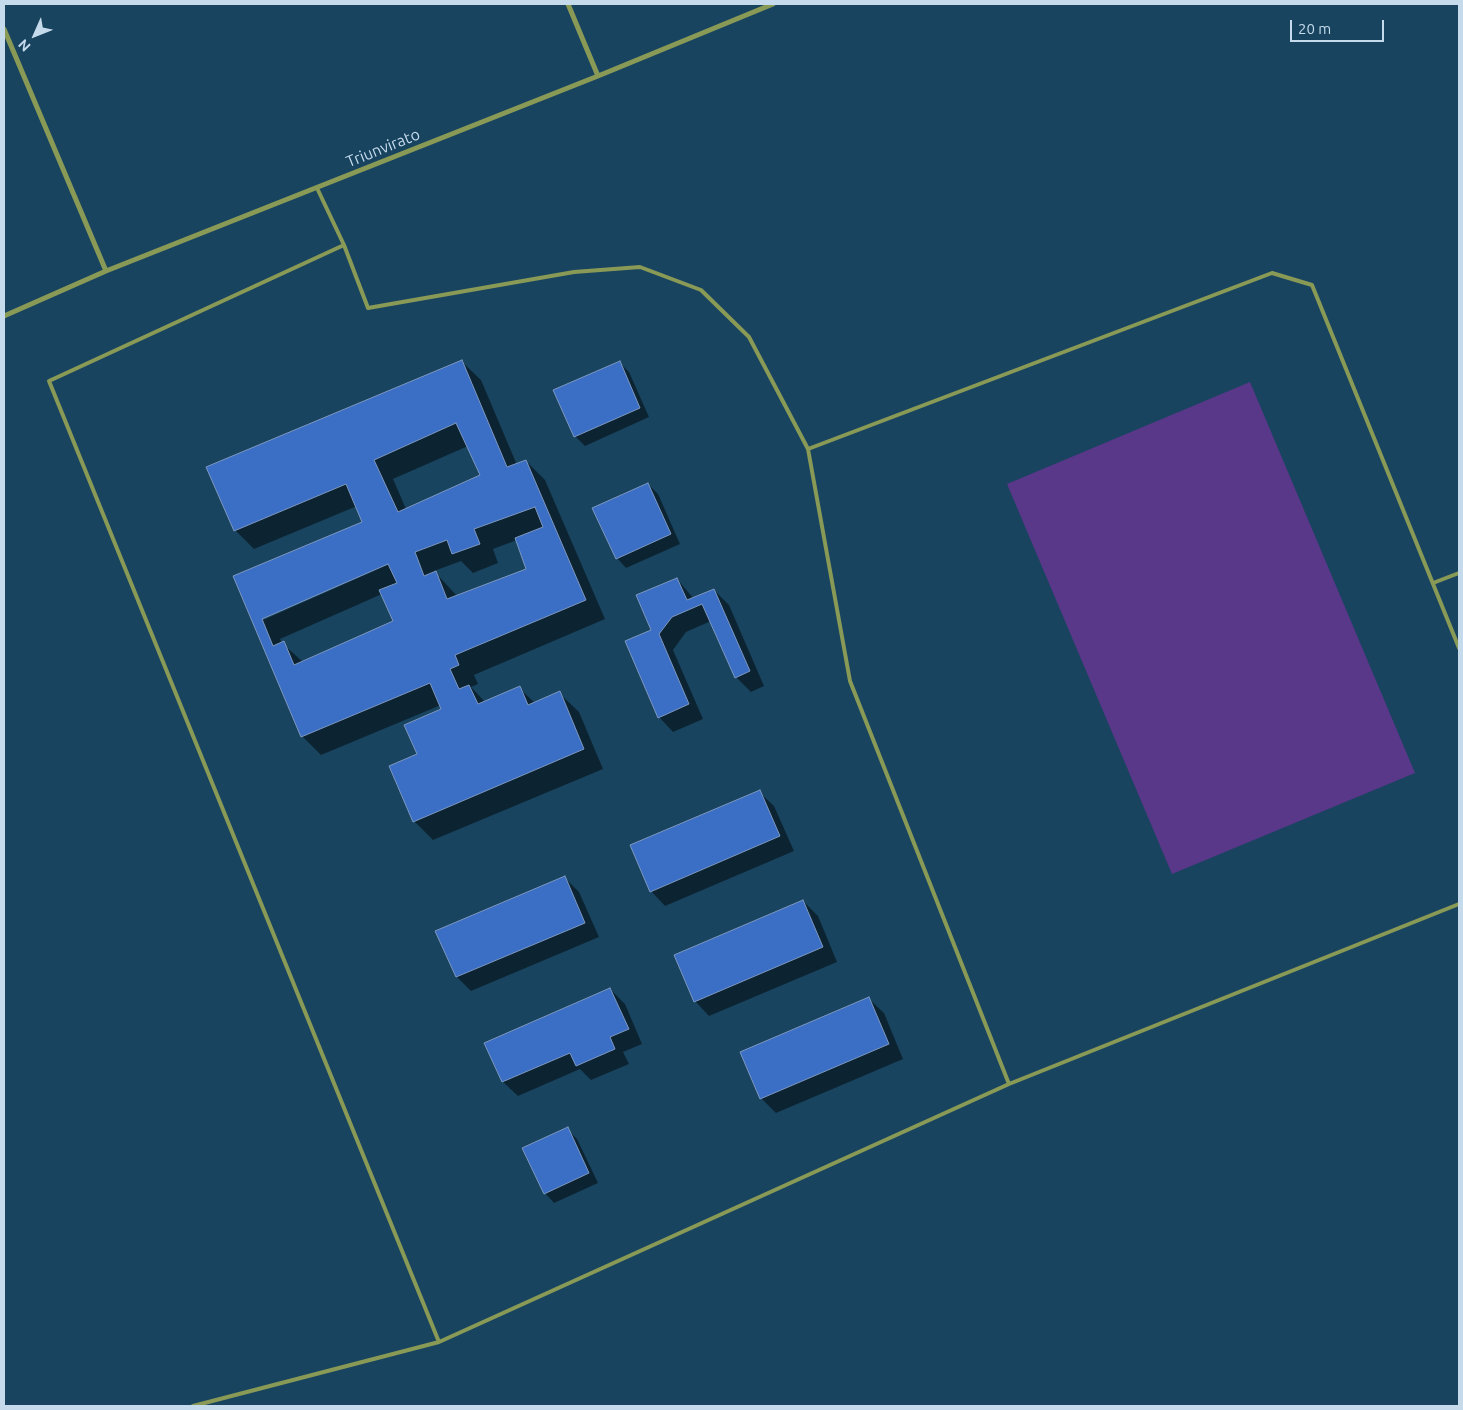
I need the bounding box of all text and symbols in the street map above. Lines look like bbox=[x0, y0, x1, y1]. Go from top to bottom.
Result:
north arrow bbox=[10, 10, 60, 60]
scale bar bbox=[1293, 10, 1387, 42]
text: 20 m bbox=[1298, 20, 1331, 37]
text: N bbox=[15, 36, 34, 55]
street label: Triunvirato bbox=[343, 124, 423, 172]

